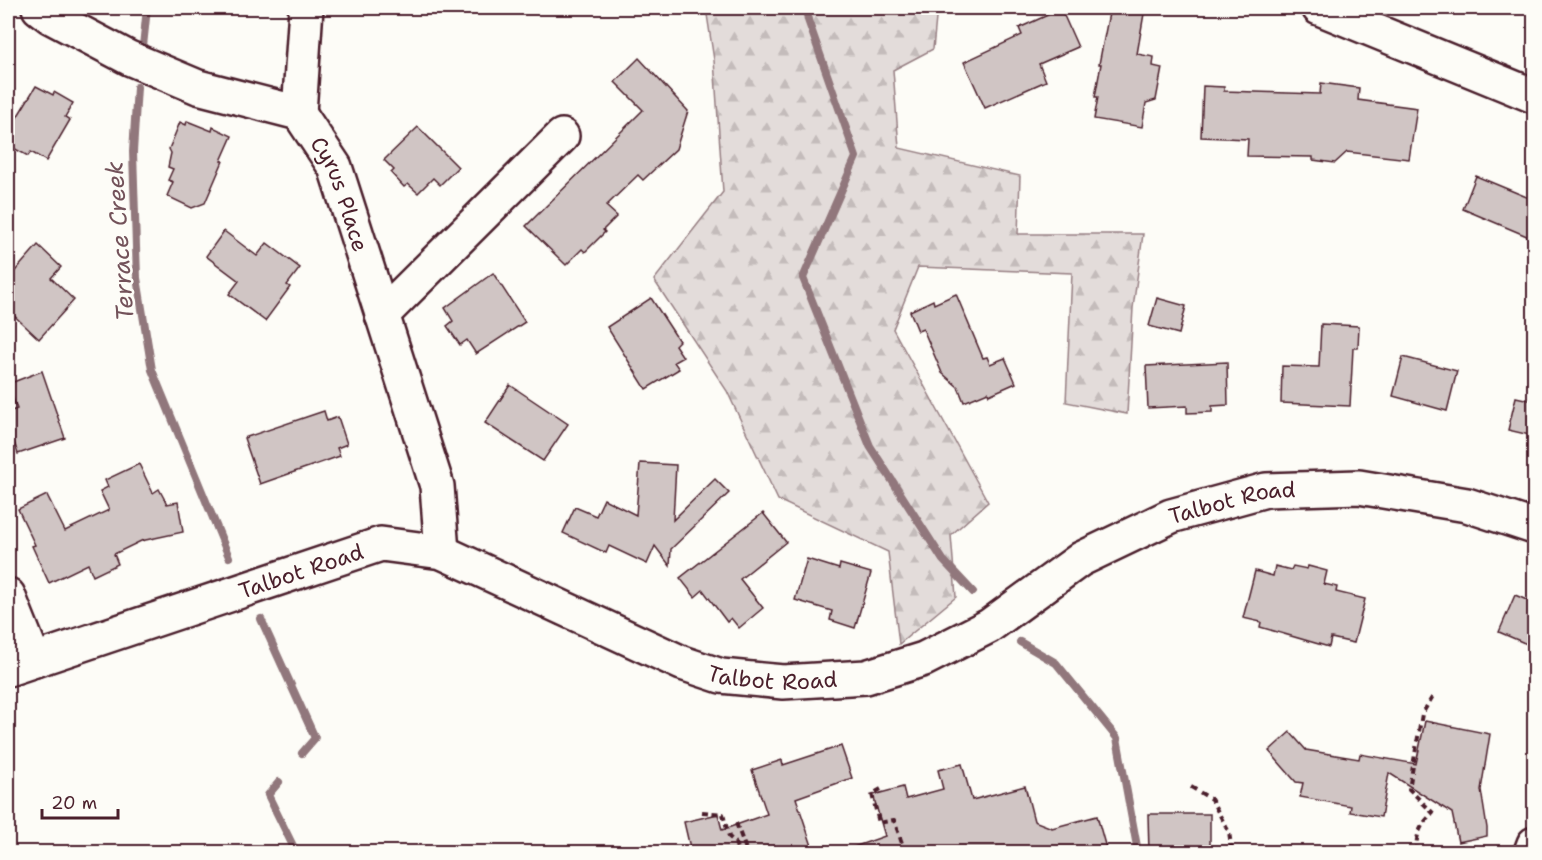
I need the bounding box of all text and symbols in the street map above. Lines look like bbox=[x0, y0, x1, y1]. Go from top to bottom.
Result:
street label: Cyrus Place bbox=[304, 131, 375, 255]
water label: Terrace Creek bbox=[98, 160, 142, 322]
street label: Talbot Road bbox=[1165, 475, 1296, 531]
street label: Talbot Road bbox=[235, 537, 367, 606]
street label: Talbot Road bbox=[704, 658, 838, 697]
scale bar bbox=[42, 782, 118, 820]
text: 20 m bbox=[51, 791, 97, 815]

